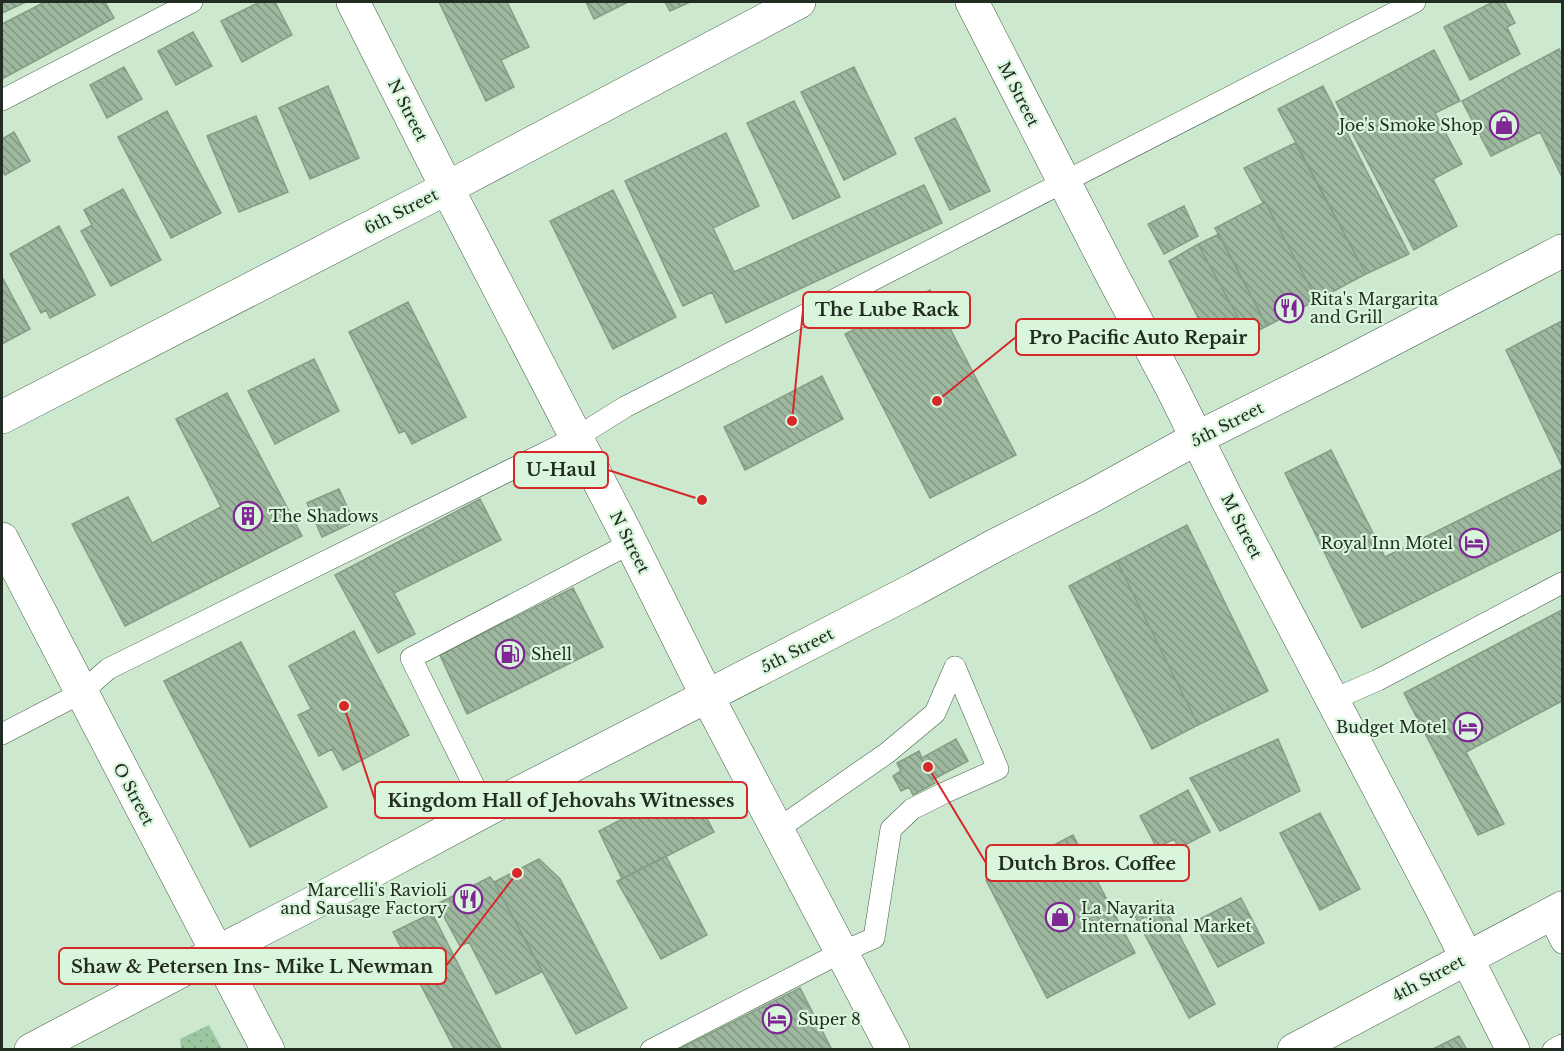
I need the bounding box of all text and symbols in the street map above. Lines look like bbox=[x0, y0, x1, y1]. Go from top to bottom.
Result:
street label: M Street bbox=[994, 58, 1044, 130]
street label: N Street bbox=[384, 76, 432, 144]
shop icon: Joe's Smoke Shop bbox=[1488, 109, 1520, 141]
place label: Joe's Smoke Shop bbox=[1337, 115, 1483, 135]
street label: 6th Street bbox=[361, 184, 441, 238]
place label: Rita's Margarita and Grill bbox=[1310, 289, 1438, 327]
callout: The Lube Rack bbox=[803, 292, 970, 328]
restaurant icon: Rita's Margarita and Grill bbox=[1273, 292, 1305, 324]
text: The Lube Rack bbox=[815, 299, 960, 321]
callout: Pro Pacific Auto Repair bbox=[1016, 319, 1259, 355]
text: Pro Pacific Auto Repair bbox=[1029, 327, 1247, 349]
street label: 5th Street bbox=[1187, 397, 1267, 451]
callout: U-Haul bbox=[514, 452, 608, 488]
text: U-Haul bbox=[526, 459, 597, 481]
street label: M Street bbox=[1217, 490, 1267, 562]
building icon: The Shadows bbox=[232, 500, 264, 532]
place label: The Shadows bbox=[269, 506, 379, 526]
street label: N Street bbox=[606, 508, 654, 576]
hotel icon: Royal Inn Motel bbox=[1458, 527, 1490, 559]
place label: Royal Inn Motel bbox=[1321, 533, 1453, 553]
street label: 5th Street bbox=[757, 623, 837, 677]
fuel station icon: Shell bbox=[494, 638, 526, 670]
place label: Shell bbox=[531, 644, 572, 664]
hotel icon: Budget Motel bbox=[1452, 711, 1484, 743]
place label: Budget Motel bbox=[1336, 717, 1447, 737]
street label: O Street bbox=[109, 759, 159, 829]
callout: Kingdom Hall of Jehovahs Witnesses bbox=[375, 782, 747, 818]
text: Kingdom Hall of Jehovahs Witnesses bbox=[388, 790, 734, 812]
callout: Dutch Bros. Coffee bbox=[986, 845, 1189, 881]
text: Dutch Bros. Coffee bbox=[998, 853, 1176, 875]
place label: Marcelli's Ravioli and Sausage Factory bbox=[280, 880, 448, 918]
restaurant icon: Marcelli's Ravioli and Sausage Factory bbox=[452, 883, 484, 915]
place label: La Nayarita International Market bbox=[1081, 898, 1251, 936]
shop icon: La Nayarita International Market bbox=[1044, 901, 1076, 933]
callout: Shaw & Petersen Ins- Mike L Newman bbox=[59, 948, 446, 984]
street label: 4th Street bbox=[1388, 951, 1468, 1005]
text: Shaw & Petersen Ins- Mike L Newman bbox=[71, 956, 433, 978]
hotel icon: Super 8 bbox=[761, 1003, 793, 1035]
place label: Super 8 bbox=[798, 1009, 861, 1029]

